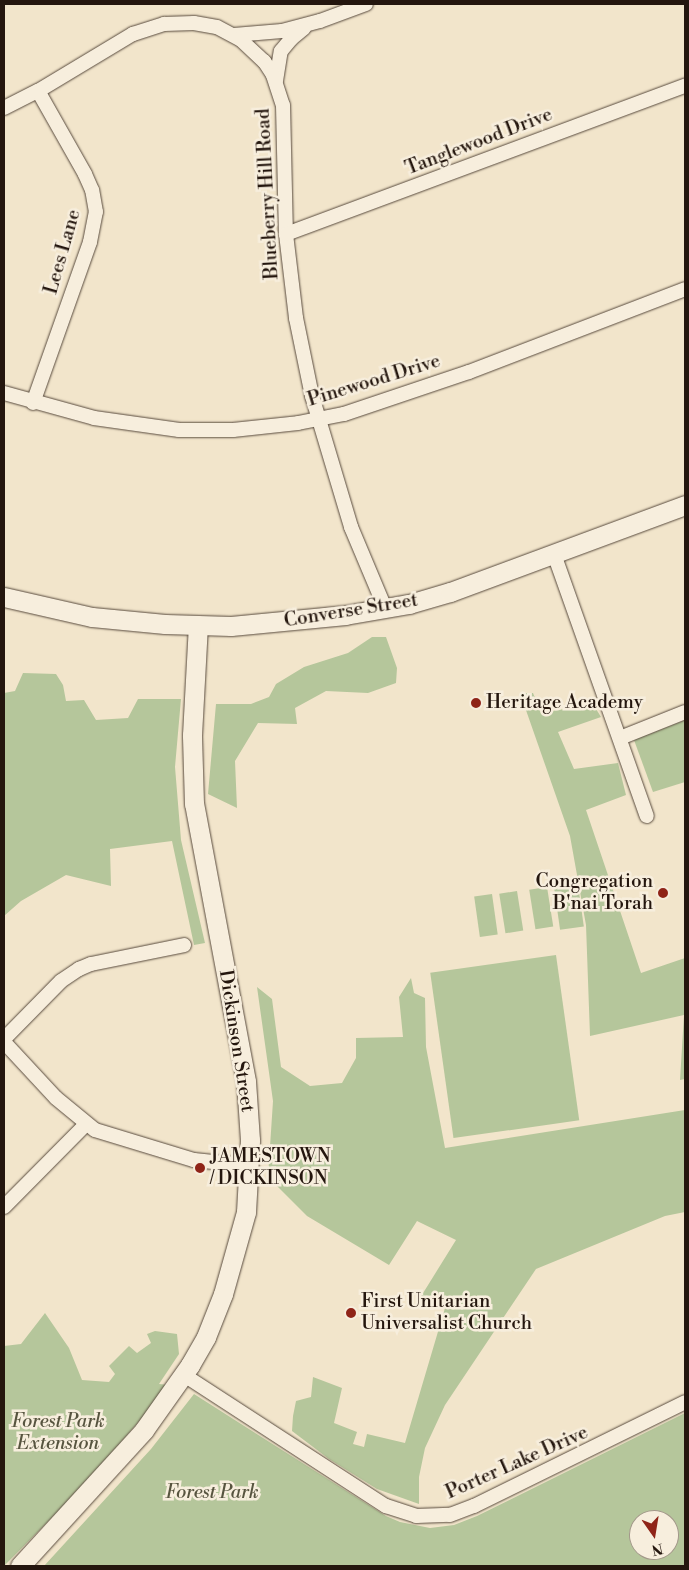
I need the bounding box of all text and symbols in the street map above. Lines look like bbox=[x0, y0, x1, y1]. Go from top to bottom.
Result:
street label: Tanglewood Drive bbox=[402, 103, 556, 181]
street label: Blueberry Hill Road bbox=[252, 108, 284, 280]
street label: Lees Lane bbox=[40, 207, 86, 297]
street label: Pinewood Drive bbox=[305, 350, 443, 412]
street label: Converse Street bbox=[282, 589, 420, 633]
place label: Heritage Academy bbox=[486, 692, 643, 714]
marker: Heritage Academy bbox=[470, 697, 482, 709]
place label: Congregation B'nai Torah bbox=[536, 871, 653, 915]
marker: Congregation B'nai Torah bbox=[657, 887, 669, 899]
street label: Dickinson Street bbox=[213, 968, 259, 1114]
place label: JAMESTOWN / DICKINSON bbox=[210, 1146, 331, 1190]
marker: JAMESTOWN / DICKINSON bbox=[194, 1162, 206, 1174]
place label: First Unitarian Universalist Church bbox=[361, 1291, 532, 1335]
marker: First Unitarian Universalist Church bbox=[345, 1307, 357, 1319]
park label: Forest Park Extension bbox=[11, 1411, 105, 1455]
street label: Porter Lake Drive bbox=[442, 1421, 592, 1505]
park label: Forest Park bbox=[165, 1482, 259, 1504]
north arrow bbox=[629, 1510, 679, 1560]
text: N bbox=[650, 1539, 665, 1559]

